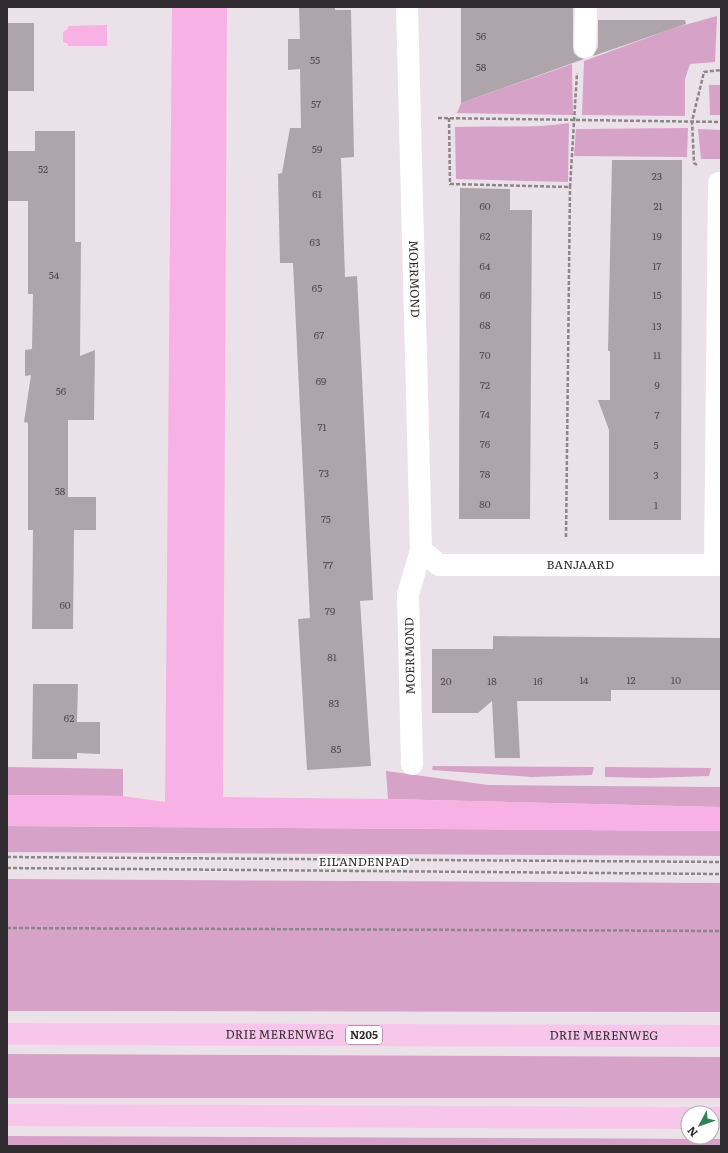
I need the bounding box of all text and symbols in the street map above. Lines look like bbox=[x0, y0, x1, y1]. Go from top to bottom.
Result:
house number: 56 bbox=[476, 28, 487, 43]
house number: 55 bbox=[310, 52, 320, 67]
house number: 58 bbox=[476, 59, 487, 74]
house number: 57 bbox=[311, 96, 321, 111]
house number: 59 bbox=[312, 141, 322, 156]
house number: 52 bbox=[38, 161, 48, 176]
house number: 23 bbox=[652, 168, 662, 183]
house number: 61 bbox=[312, 186, 322, 201]
house number: 60 bbox=[479, 198, 491, 213]
house number: 21 bbox=[653, 198, 663, 213]
house number: 62 bbox=[480, 228, 490, 243]
house number: 19 bbox=[652, 228, 662, 243]
house number: 63 bbox=[310, 234, 320, 249]
street label: MOERMOND bbox=[405, 240, 425, 318]
house number: 64 bbox=[480, 258, 491, 273]
house number: 17 bbox=[653, 258, 661, 273]
house number: 54 bbox=[49, 267, 60, 282]
house number: 65 bbox=[312, 280, 322, 295]
house number: 66 bbox=[480, 287, 491, 302]
house number: 15 bbox=[652, 287, 662, 302]
house number: 68 bbox=[480, 317, 491, 332]
house number: 13 bbox=[652, 318, 662, 333]
house number: 67 bbox=[314, 327, 324, 342]
house number: 70 bbox=[480, 347, 491, 362]
house number: 11 bbox=[653, 347, 661, 362]
house number: 69 bbox=[316, 373, 326, 388]
house number: 72 bbox=[480, 377, 490, 392]
house number: 9 bbox=[654, 377, 660, 392]
house number: 56 bbox=[56, 383, 67, 398]
house number: 74 bbox=[480, 406, 490, 421]
house number: 7 bbox=[654, 407, 660, 422]
house number: 71 bbox=[317, 419, 327, 434]
house number: 76 bbox=[480, 436, 491, 451]
house number: 5 bbox=[653, 437, 659, 452]
house number: 73 bbox=[319, 465, 329, 480]
house number: 78 bbox=[480, 466, 491, 481]
house number: 3 bbox=[653, 467, 659, 482]
house number: 58 bbox=[55, 483, 66, 498]
house number: 80 bbox=[479, 496, 491, 511]
house number: 1 bbox=[654, 497, 658, 512]
house number: 75 bbox=[321, 511, 331, 526]
street label: BANJAARD bbox=[547, 555, 614, 573]
house number: 77 bbox=[323, 557, 333, 572]
house number: 60 bbox=[59, 597, 71, 612]
house number: 79 bbox=[325, 603, 335, 618]
street label: MOERMOND bbox=[399, 617, 419, 695]
house number: 81 bbox=[327, 649, 337, 664]
house number: 14 bbox=[579, 672, 589, 687]
house number: 12 bbox=[626, 672, 636, 687]
house number: 10 bbox=[671, 672, 681, 687]
house number: 20 bbox=[441, 673, 452, 688]
house number: 18 bbox=[487, 673, 497, 688]
house number: 16 bbox=[533, 673, 543, 688]
house number: 83 bbox=[329, 695, 339, 710]
house number: 62 bbox=[64, 710, 74, 725]
house number: 85 bbox=[331, 741, 341, 756]
street label: EILANDENPAD bbox=[319, 852, 409, 870]
street label: DRIE MERENWEG bbox=[226, 1025, 334, 1043]
road number: N205 bbox=[346, 1026, 382, 1044]
street label: DRIE MERENWEG bbox=[550, 1026, 658, 1044]
north arrow bbox=[680, 1105, 720, 1145]
text: N bbox=[683, 1123, 701, 1141]

